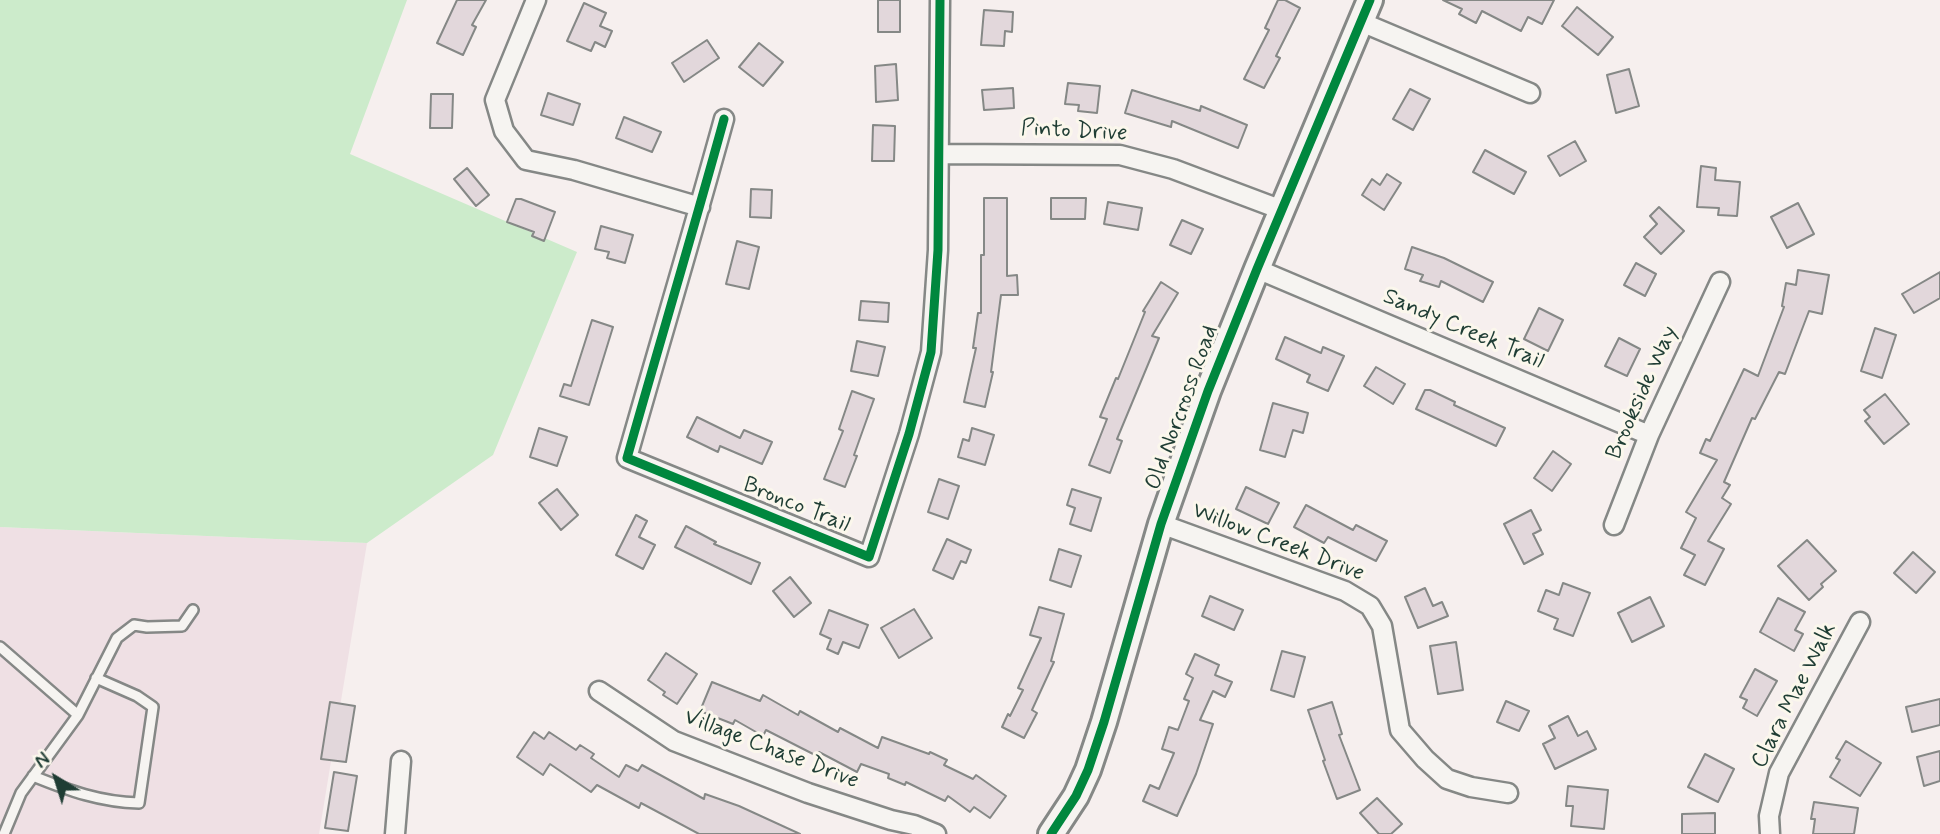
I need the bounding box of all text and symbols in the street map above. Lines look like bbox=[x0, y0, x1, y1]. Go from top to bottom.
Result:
street label: Pinto Drive bbox=[1020, 115, 1128, 149]
street label: Sandy Creek Trail bbox=[1378, 284, 1548, 376]
street label: Old Norcross Road bbox=[1140, 322, 1226, 494]
street label: Brookside Way bbox=[1601, 322, 1685, 464]
street label: Bronco Trail bbox=[739, 472, 853, 540]
street label: Willow Creek Drive bbox=[1188, 497, 1368, 589]
street label: Clara Mae Walk bbox=[1746, 619, 1844, 773]
street label: Village Chase Drive bbox=[680, 704, 862, 796]
north arrow bbox=[21, 743, 91, 813]
text: N bbox=[30, 747, 55, 775]

